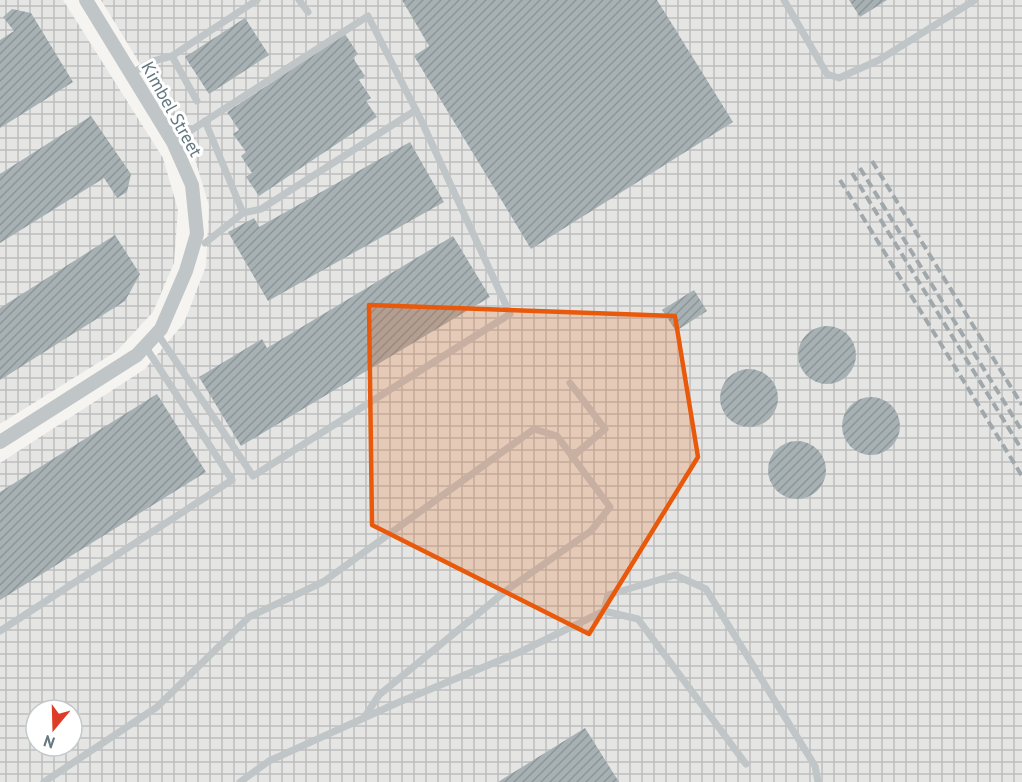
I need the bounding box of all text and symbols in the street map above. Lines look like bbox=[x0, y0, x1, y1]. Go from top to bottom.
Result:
street label: Kimbel Street bbox=[136, 57, 208, 161]
north arrow bbox=[24, 698, 84, 758]
text: N bbox=[41, 731, 57, 753]

